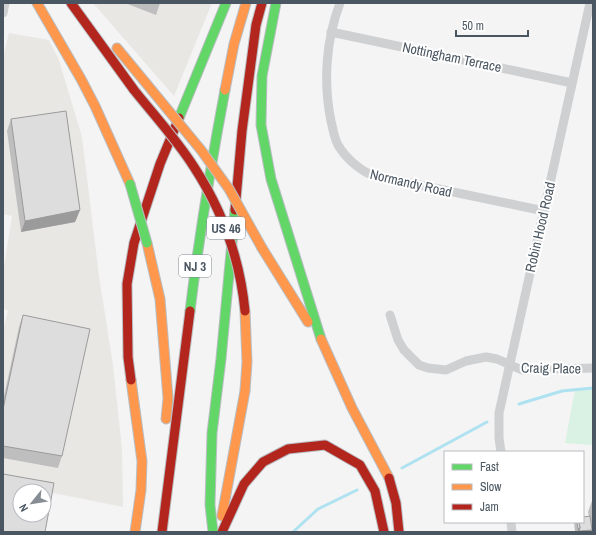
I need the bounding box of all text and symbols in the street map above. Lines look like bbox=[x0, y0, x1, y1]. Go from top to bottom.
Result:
scale bar bbox=[456, 12, 528, 38]
text: 50 m bbox=[462, 18, 484, 34]
street label: Nottingham Terrace bbox=[401, 38, 503, 76]
street label: Normandy Road bbox=[368, 165, 454, 201]
street label: Robin Hood Road bbox=[521, 180, 559, 274]
road number: US 46 bbox=[207, 217, 245, 239]
road number: NJ 3 bbox=[179, 255, 211, 277]
street label: Craig Place bbox=[521, 358, 581, 378]
legend bbox=[444, 451, 584, 523]
text: Fast bbox=[480, 459, 499, 475]
text: Slow bbox=[480, 479, 502, 495]
north arrow bbox=[12, 483, 52, 523]
text: Jam bbox=[480, 499, 499, 515]
text: N bbox=[16, 502, 31, 514]

